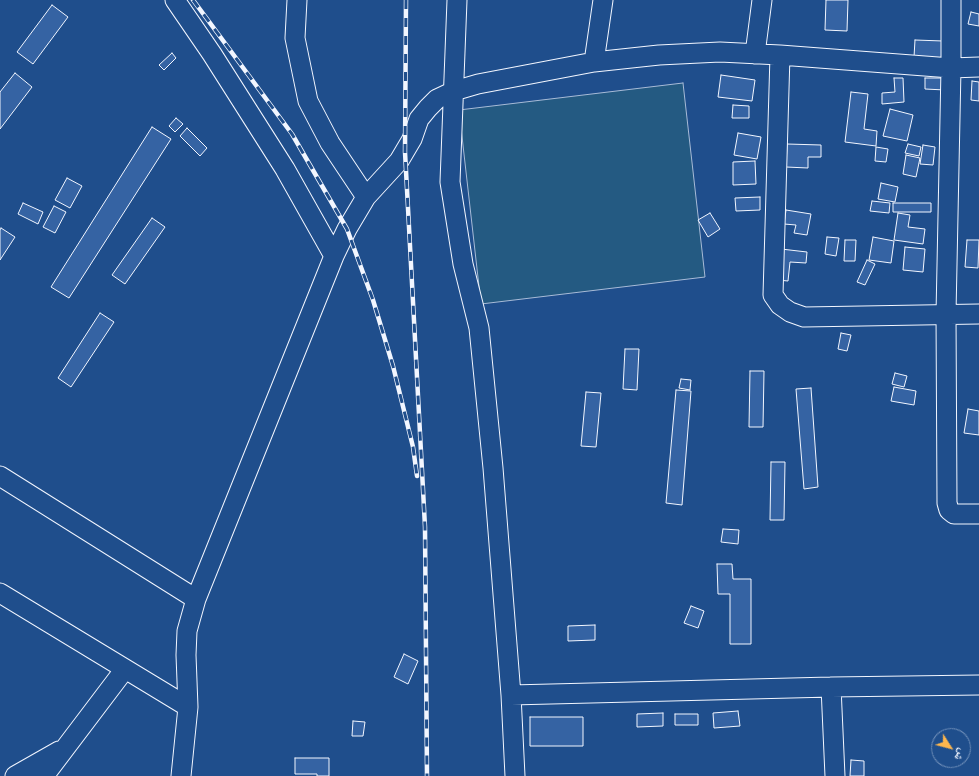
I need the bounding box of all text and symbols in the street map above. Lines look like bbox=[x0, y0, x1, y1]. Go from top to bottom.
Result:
north arrow bbox=[931, 728, 971, 768]
text: ش bbox=[951, 746, 970, 764]

